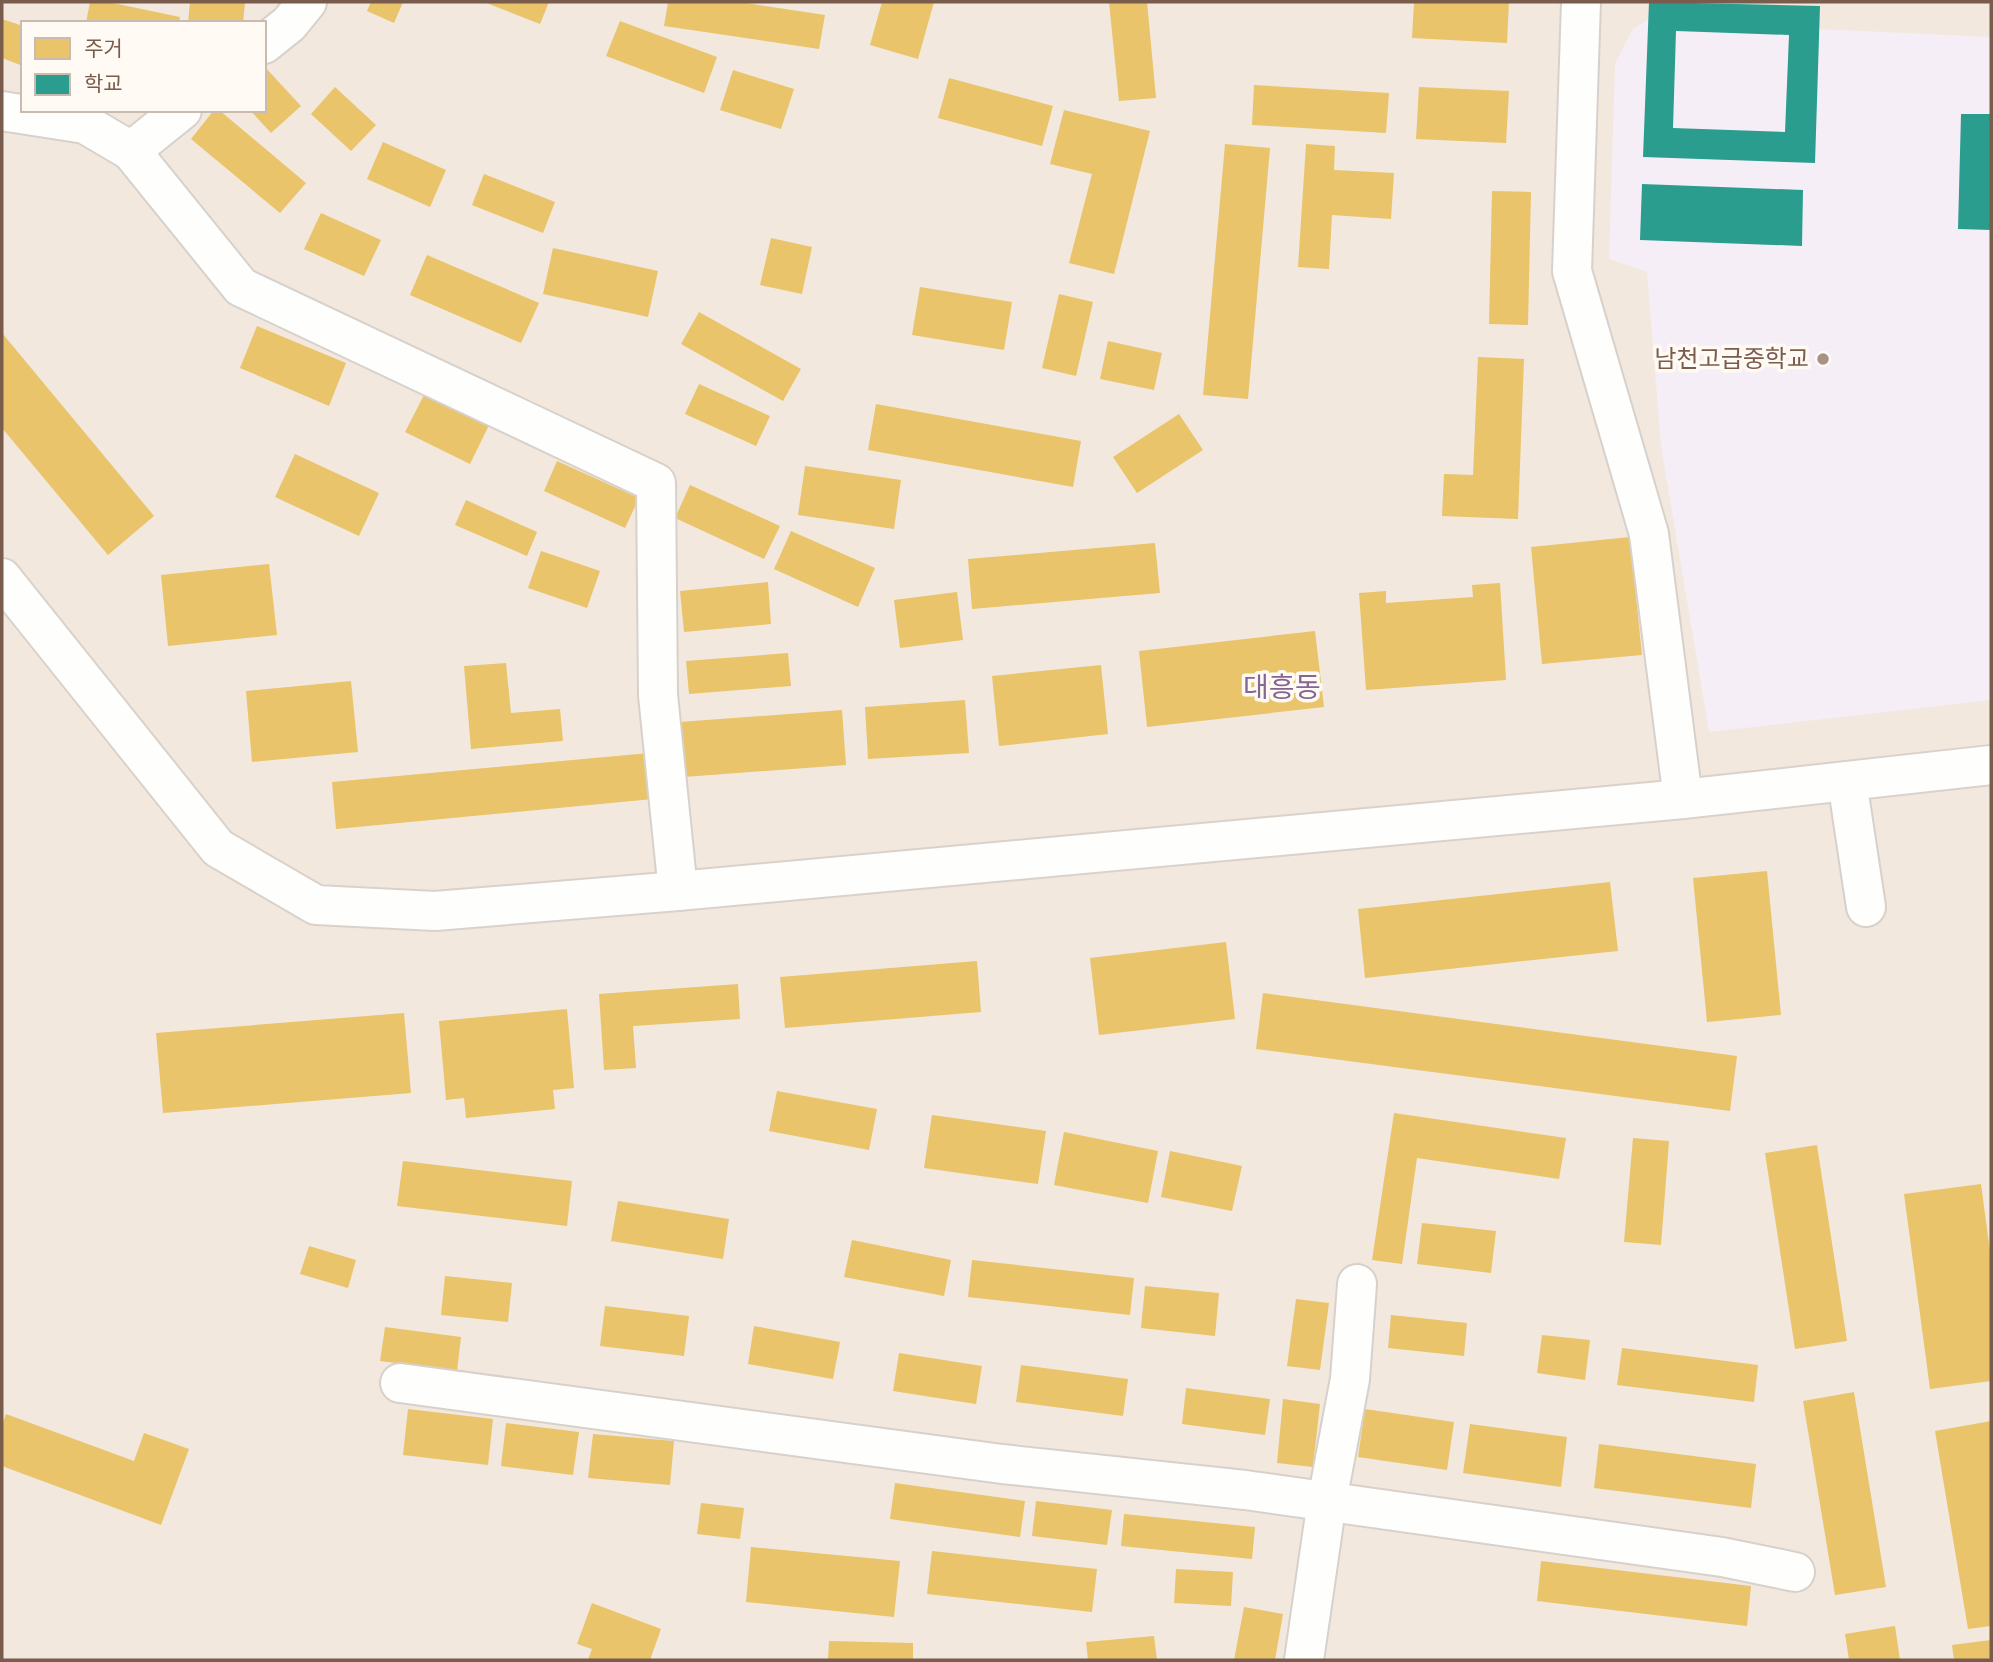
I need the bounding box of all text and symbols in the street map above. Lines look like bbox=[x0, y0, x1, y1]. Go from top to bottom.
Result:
legend bbox=[21, 21, 266, 112]
text: 주거 bbox=[84, 36, 123, 61]
text: 학교 bbox=[84, 71, 123, 96]
place label: 남천고급중학교 bbox=[1654, 345, 1809, 373]
marker: 남천고급중학교 bbox=[1815, 351, 1831, 367]
district label: 대흥동 bbox=[1243, 671, 1321, 704]

